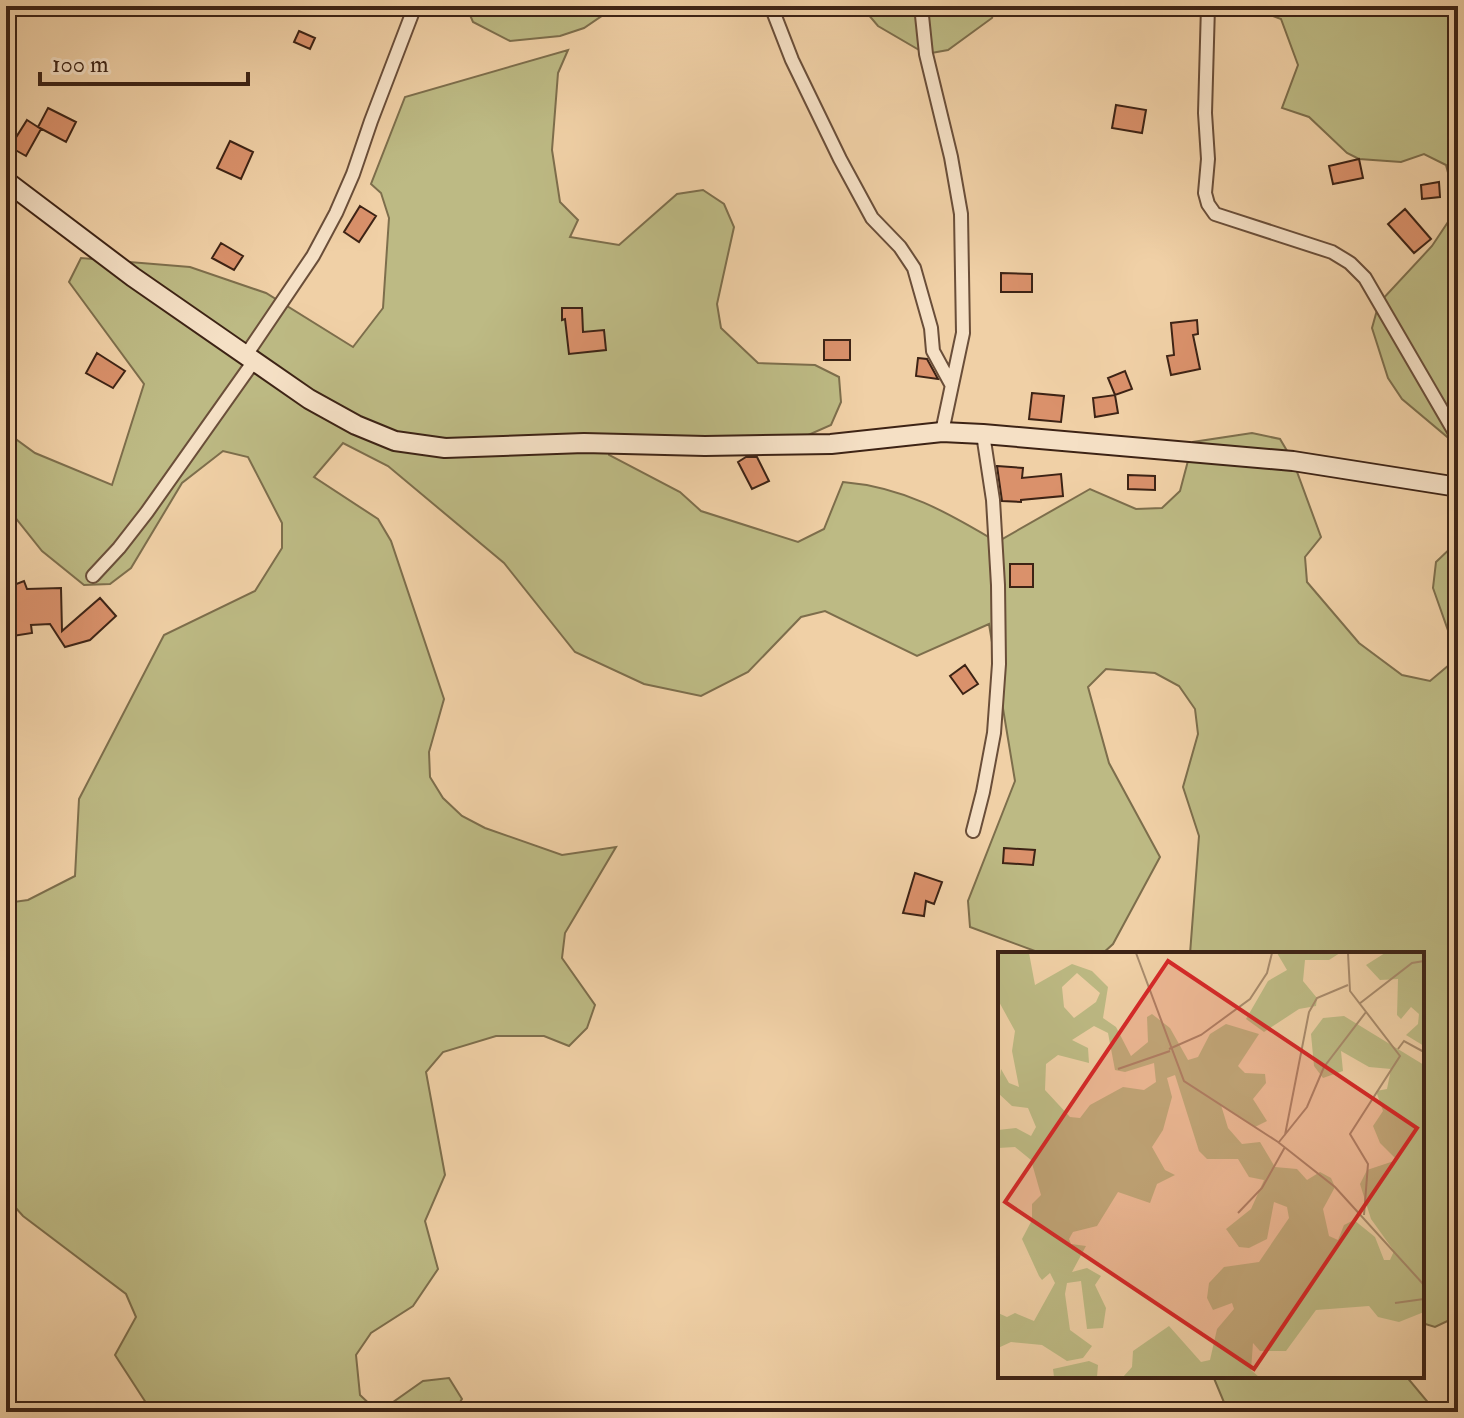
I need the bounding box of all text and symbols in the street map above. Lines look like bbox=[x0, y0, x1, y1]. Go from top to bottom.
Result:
scale bar bbox=[40, 36, 248, 86]
text: 100 m bbox=[52, 49, 109, 80]
inset map bbox=[998, 952, 1424, 1378]

